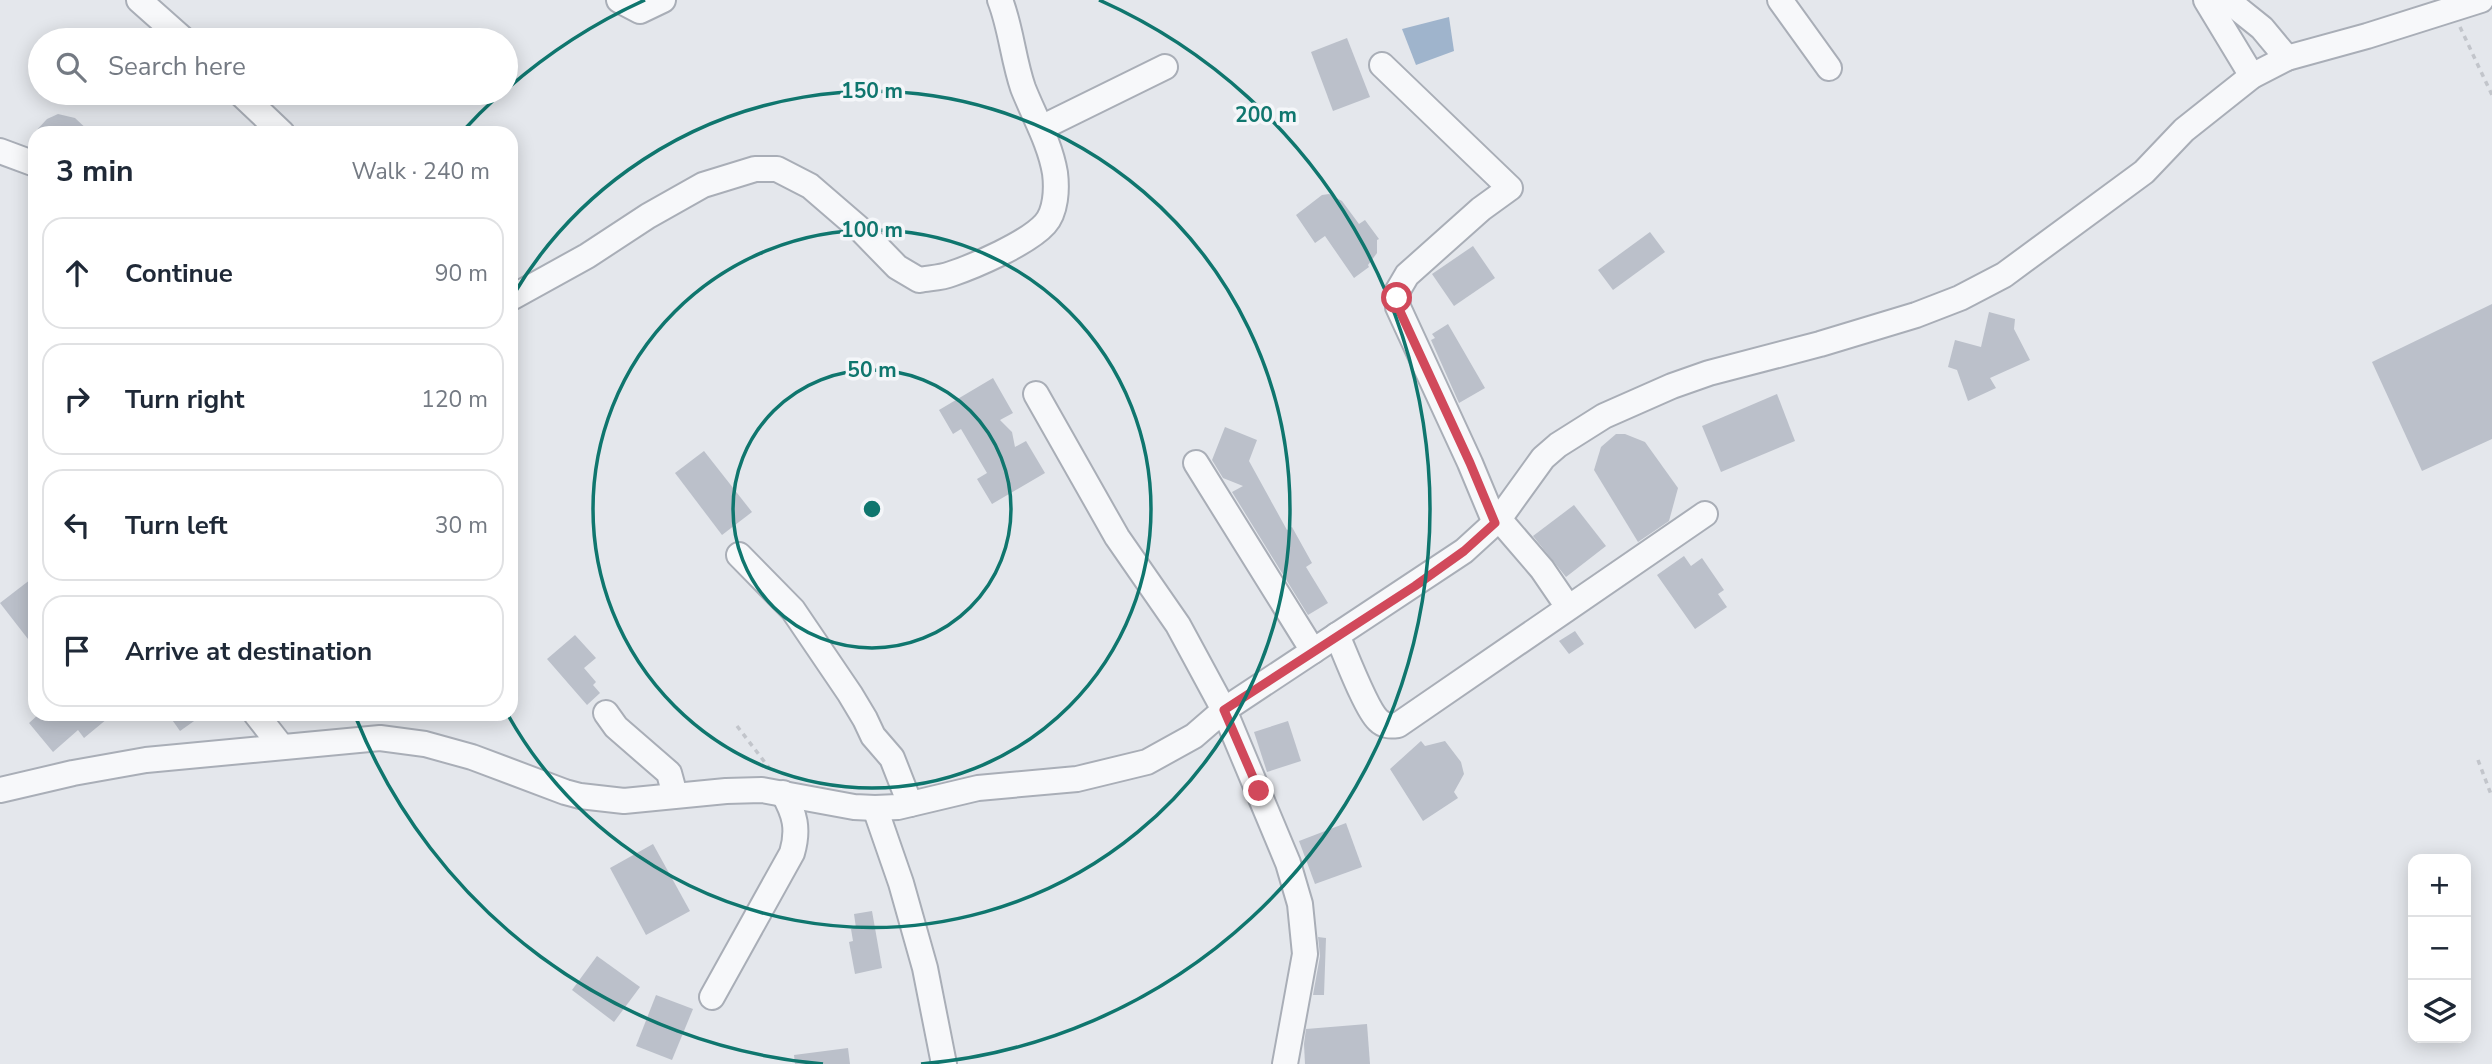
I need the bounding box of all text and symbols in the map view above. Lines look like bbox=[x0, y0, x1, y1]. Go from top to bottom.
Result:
search box bbox=[28, 28, 518, 105]
icon: search bbox=[52, 48, 90, 86]
text: Search here bbox=[108, 49, 246, 84]
text: 150 m bbox=[841, 77, 903, 105]
text: 200 m bbox=[1235, 101, 1297, 129]
text: 3 min bbox=[56, 151, 134, 192]
text: Walk · 240 m bbox=[351, 156, 490, 187]
text: 100 m bbox=[841, 216, 903, 244]
icon: ahead bbox=[58, 254, 96, 292]
text: Continue bbox=[125, 256, 233, 291]
text: 90 m bbox=[435, 258, 488, 289]
route start bbox=[1381, 282, 1412, 313]
text: 50 m bbox=[847, 356, 897, 384]
icon: right bbox=[58, 380, 96, 418]
text: Turn right bbox=[125, 382, 244, 417]
text: 120 m bbox=[421, 384, 488, 415]
centre of rings bbox=[860, 497, 884, 521]
icon: left bbox=[58, 506, 96, 544]
text: Turn left bbox=[125, 508, 228, 543]
text: 30 m bbox=[435, 510, 488, 541]
icon: arrive bbox=[58, 632, 96, 670]
text: Arrive at destination bbox=[125, 634, 372, 669]
route end bbox=[1243, 775, 1274, 806]
map controls bbox=[2408, 854, 2471, 1043]
button: + bbox=[2408, 854, 2471, 917]
button: − bbox=[2408, 917, 2471, 980]
button: layers bbox=[2408, 980, 2471, 1043]

